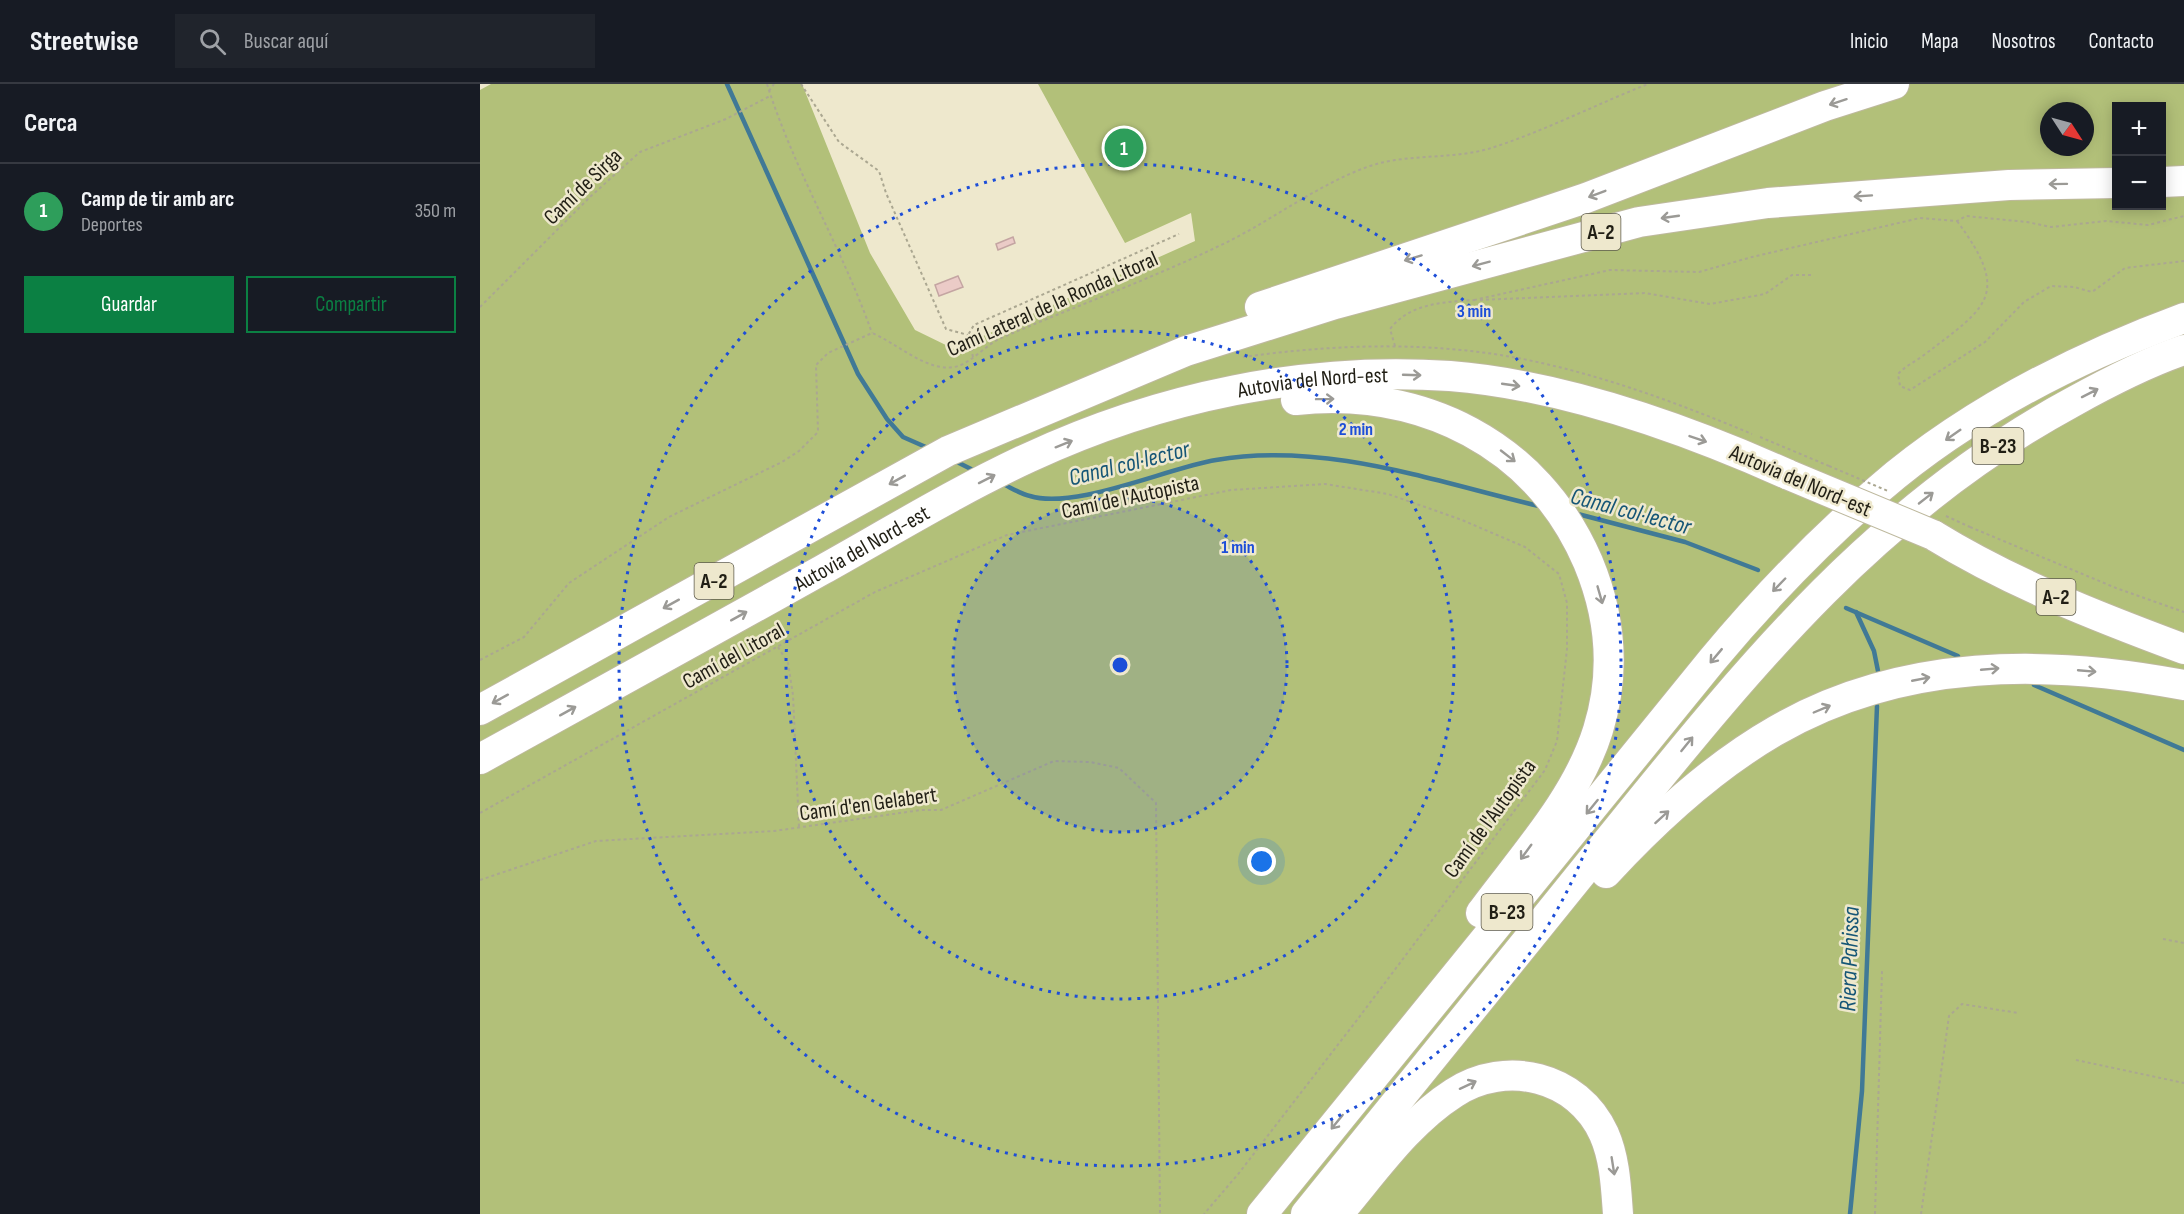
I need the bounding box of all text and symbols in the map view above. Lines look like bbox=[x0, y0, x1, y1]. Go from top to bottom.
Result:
search box bbox=[175, 14, 595, 68]
text: Streetwise bbox=[30, 25, 139, 58]
icon: search bbox=[196, 25, 229, 58]
text: Buscar aquí bbox=[244, 28, 328, 55]
text: Inicio bbox=[1850, 29, 1888, 54]
text: Mapa bbox=[1921, 29, 1959, 54]
text: Nosotros bbox=[1992, 29, 2056, 54]
text: Contacto bbox=[2089, 29, 2154, 54]
one-way arrow bbox=[1829, 97, 1848, 108]
north arrow bbox=[2040, 102, 2094, 156]
map controls bbox=[2112, 102, 2166, 210]
button: + bbox=[2112, 102, 2166, 156]
text: Cerca bbox=[24, 108, 77, 139]
pin: 1 bbox=[1104, 126, 1144, 170]
street label: Camí de Sirga bbox=[538, 143, 628, 231]
button: − bbox=[2112, 156, 2166, 210]
one-way arrow bbox=[2049, 178, 2069, 190]
text: Camp de tir amb arc bbox=[81, 186, 234, 213]
one-way arrow bbox=[1588, 189, 1607, 200]
one-way arrow bbox=[1854, 191, 1874, 202]
text: 1 bbox=[40, 199, 47, 223]
text: 350 m bbox=[415, 199, 456, 223]
one-way arrow bbox=[1660, 212, 1680, 223]
text: Deportes bbox=[81, 213, 143, 237]
road number: A-2 bbox=[1582, 214, 1620, 250]
street label: Camí Lateral de la Ronda Litoral bbox=[943, 246, 1162, 363]
one-way arrow bbox=[1404, 253, 1423, 264]
one-way arrow bbox=[1472, 259, 1491, 271]
button: Guardar bbox=[24, 276, 234, 333]
button: Compartir bbox=[246, 276, 456, 333]
text: 3 min bbox=[1457, 301, 1491, 322]
street label: Autovia del Nord-est bbox=[1234, 362, 1389, 405]
one-way arrow bbox=[1402, 369, 1422, 380]
one-way arrow bbox=[1501, 380, 1521, 391]
one-way arrow bbox=[2081, 387, 2098, 399]
one-way arrow bbox=[1315, 393, 1335, 405]
text: 2 min bbox=[1339, 419, 1373, 440]
road number: B-23 bbox=[1972, 428, 2024, 464]
one-way arrow bbox=[1945, 429, 1961, 441]
water label: Canal col·lector bbox=[1066, 434, 1194, 493]
one-way arrow bbox=[1688, 434, 1707, 445]
one-way arrow bbox=[1054, 437, 1073, 448]
street label: Autovia del Nord-est bbox=[1725, 439, 1876, 523]
one-way arrow bbox=[1499, 449, 1515, 462]
street label: Camí de l'Autopista bbox=[1059, 470, 1202, 525]
one-way arrow bbox=[978, 473, 996, 484]
one-way arrow bbox=[888, 475, 906, 486]
water label: Canal col·lector bbox=[1567, 481, 1696, 542]
one-way arrow bbox=[1918, 491, 1934, 504]
street label: Autovia del Nord-est bbox=[789, 500, 935, 598]
text: 1 min bbox=[1221, 537, 1255, 558]
road number: A-2 bbox=[694, 563, 734, 599]
one-way arrow bbox=[1771, 578, 1786, 593]
road number: A-2 bbox=[2036, 579, 2076, 615]
one-way arrow bbox=[1595, 585, 1606, 604]
one-way arrow bbox=[663, 599, 680, 611]
one-way arrow bbox=[729, 610, 747, 621]
street label: Camí del Litoral bbox=[678, 617, 789, 695]
one-way arrow bbox=[1709, 648, 1722, 664]
centre of rings bbox=[1110, 655, 1130, 675]
one-way arrow bbox=[1979, 663, 1999, 674]
one-way arrow bbox=[2076, 666, 2096, 677]
one-way arrow bbox=[1911, 673, 1931, 684]
one-way arrow bbox=[492, 693, 509, 705]
one-way arrow bbox=[1813, 703, 1831, 714]
one-way arrow bbox=[559, 705, 576, 717]
one-way arrow bbox=[1680, 736, 1693, 752]
street label: Camí de l'Autopista bbox=[1438, 754, 1542, 883]
street label: Camí d'en Gelabert bbox=[798, 781, 939, 827]
one-way arrow bbox=[1585, 799, 1599, 814]
one-way arrow bbox=[1654, 810, 1669, 824]
one-way arrow bbox=[1520, 843, 1533, 859]
your location bbox=[1247, 847, 1276, 876]
road number: B-23 bbox=[1482, 894, 1532, 930]
water label: Riera Pahissa bbox=[1833, 906, 1866, 1012]
one-way arrow bbox=[1459, 1079, 1477, 1091]
one-way arrow bbox=[1331, 1113, 1344, 1129]
one-way arrow bbox=[1607, 1156, 1618, 1176]

